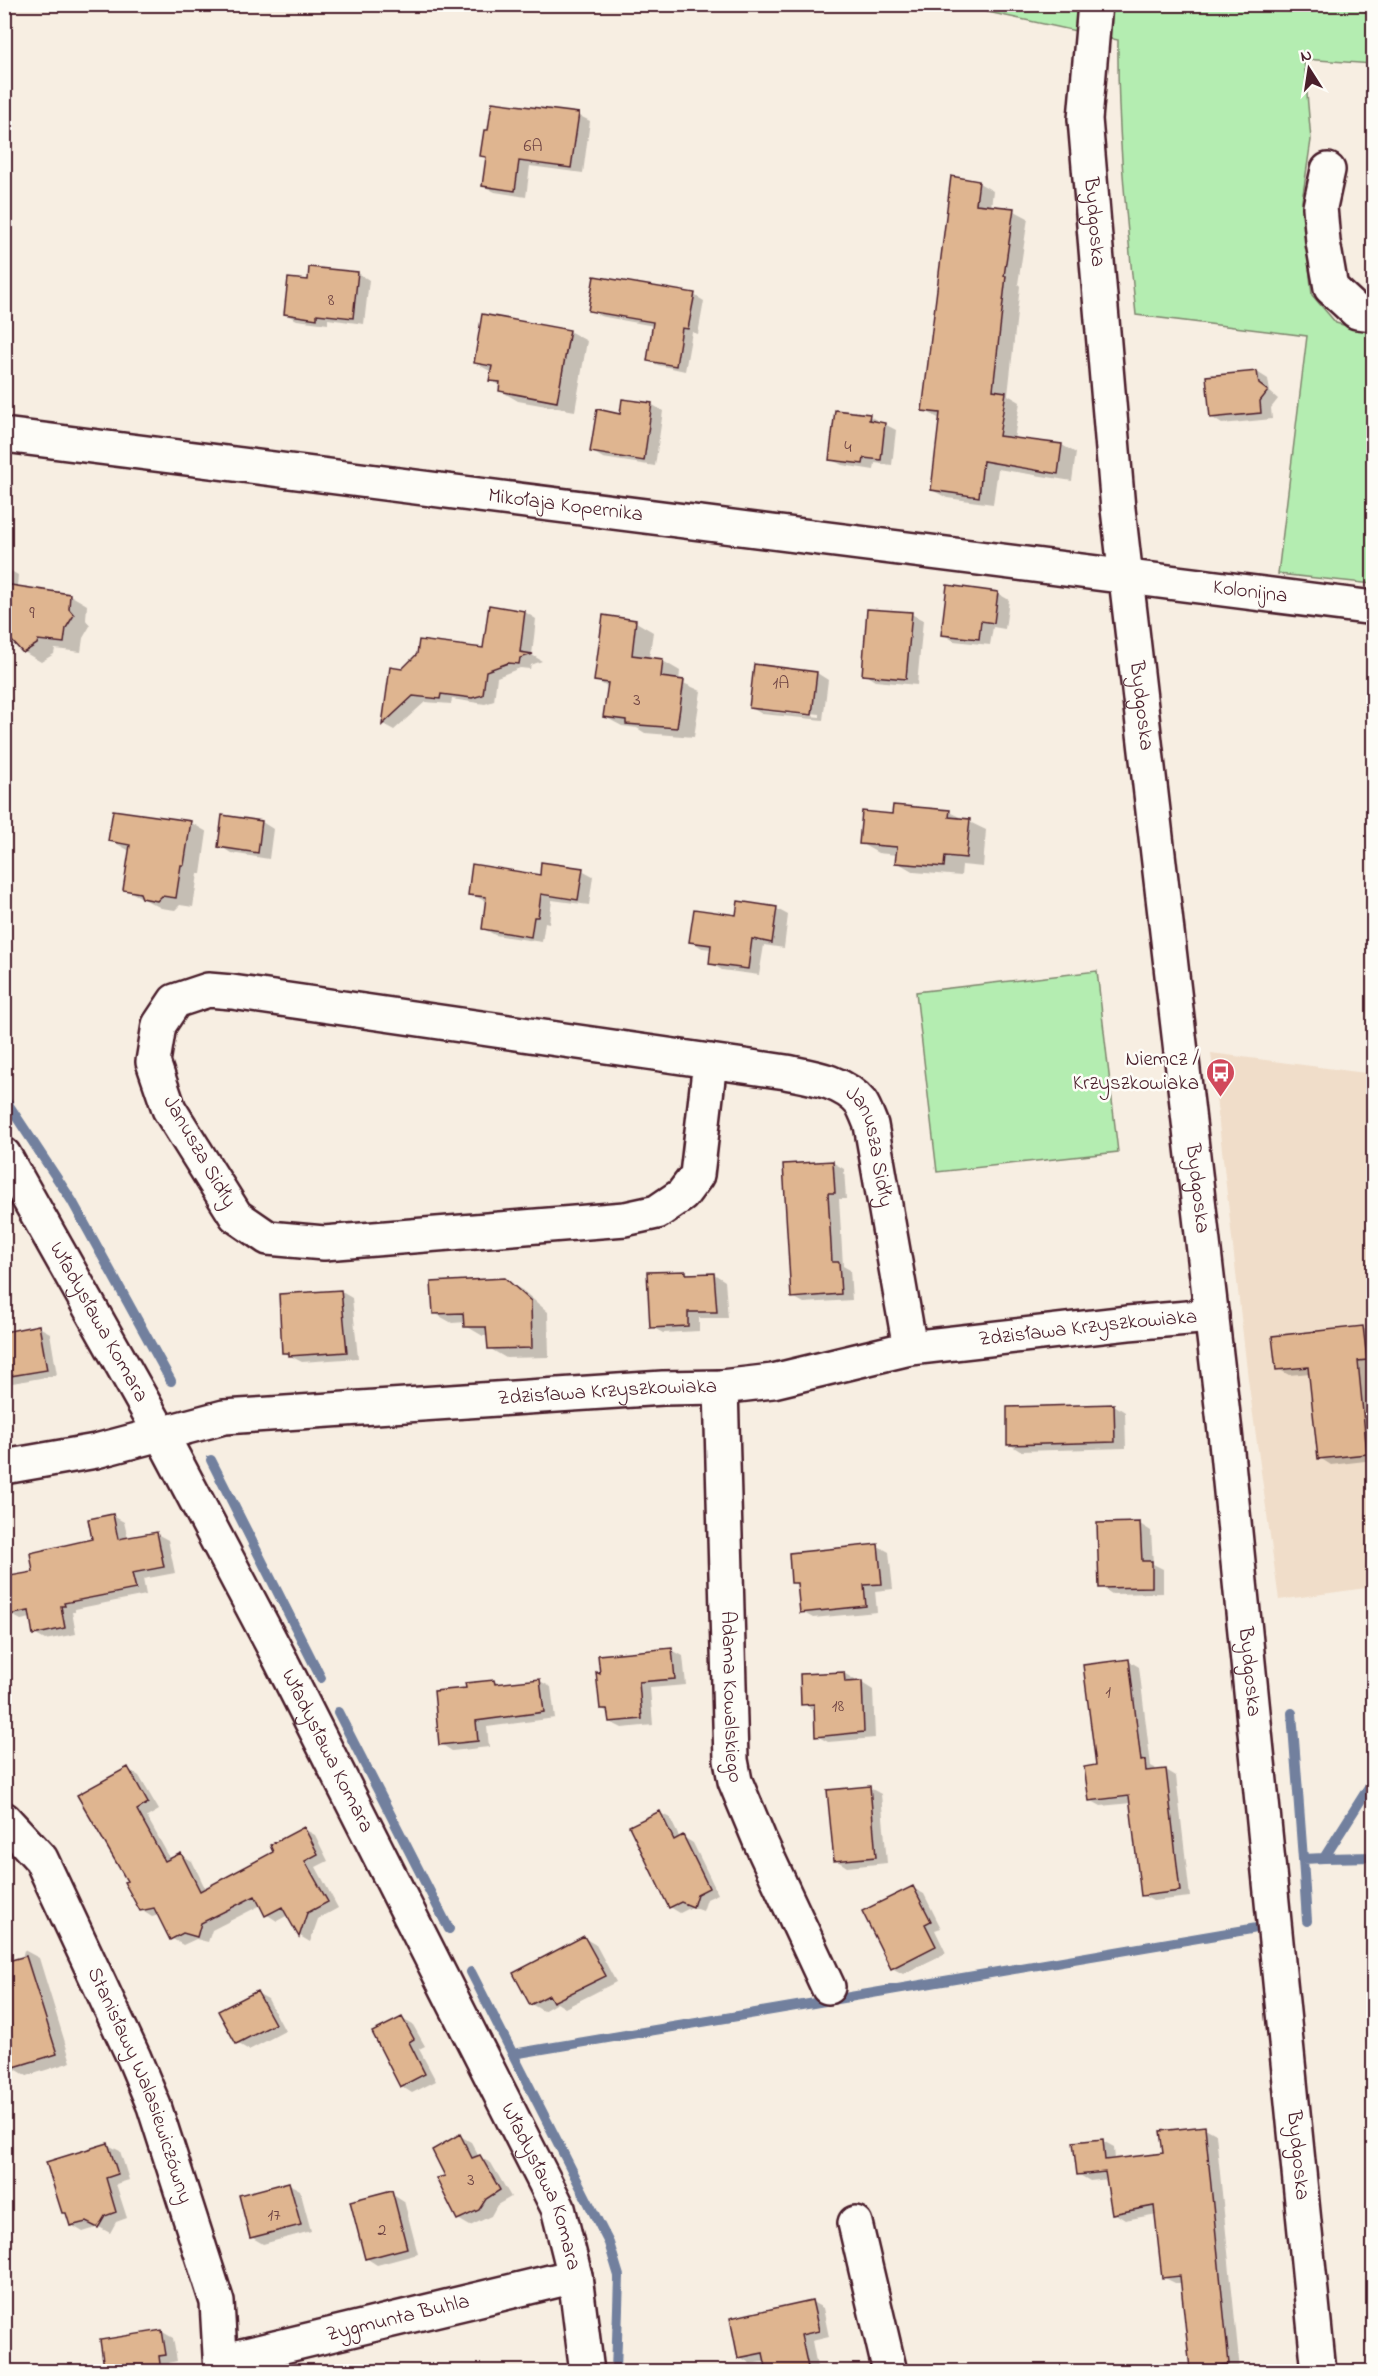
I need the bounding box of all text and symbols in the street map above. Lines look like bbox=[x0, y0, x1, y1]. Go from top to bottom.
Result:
north arrow bbox=[1279, 39, 1339, 99]
text: N bbox=[1299, 43, 1314, 69]
house number: 6A bbox=[523, 134, 543, 160]
street label: Bydgoska bbox=[1074, 175, 1112, 268]
house number: 8 bbox=[328, 288, 335, 314]
house number: 4 bbox=[844, 435, 852, 461]
street label: Mikołaja Kopernika bbox=[486, 481, 645, 531]
street label: Kolonijna bbox=[1211, 573, 1289, 612]
house number: 9 bbox=[29, 601, 35, 627]
street label: Bydgoska bbox=[1120, 658, 1161, 752]
house number: 1A bbox=[773, 671, 789, 697]
house number: 3 bbox=[633, 688, 641, 714]
place label: Niemcz / Krzyszkowiaka bbox=[1073, 1045, 1199, 1101]
bus stop icon: Niemcz / Krzyszkowiaka bbox=[1204, 1056, 1236, 1098]
street label: Janusza Sidły bbox=[838, 1079, 900, 1210]
street label: Janusza Sidły bbox=[153, 1090, 243, 1215]
street label: Bydgoska bbox=[1176, 1141, 1217, 1235]
street label: Władysława Komara bbox=[41, 1237, 155, 1408]
street label: Zdzisława Krzyszkowiaka bbox=[977, 1302, 1198, 1355]
street label: Zdzisława Krzyszkowiaka bbox=[497, 1372, 717, 1414]
street label: Adama Kowalskiego bbox=[712, 1610, 750, 1785]
street label: Bydgoska bbox=[1229, 1625, 1268, 1718]
street label: Władysława Komara bbox=[273, 1664, 381, 1838]
house number: 1 bbox=[1105, 1680, 1111, 1706]
house number: 18 bbox=[832, 1694, 844, 1720]
street label: Stanisławy Walasiewiczówny bbox=[79, 1963, 200, 2208]
street label: Władysława Komara bbox=[492, 2098, 588, 2274]
street label: Bydgoska bbox=[1277, 2108, 1317, 2202]
house number: 3 bbox=[467, 2168, 475, 2194]
house number: 17 bbox=[267, 2203, 281, 2229]
house number: 2 bbox=[378, 2218, 387, 2244]
street label: Zygmunta Buhla bbox=[323, 2287, 473, 2350]

